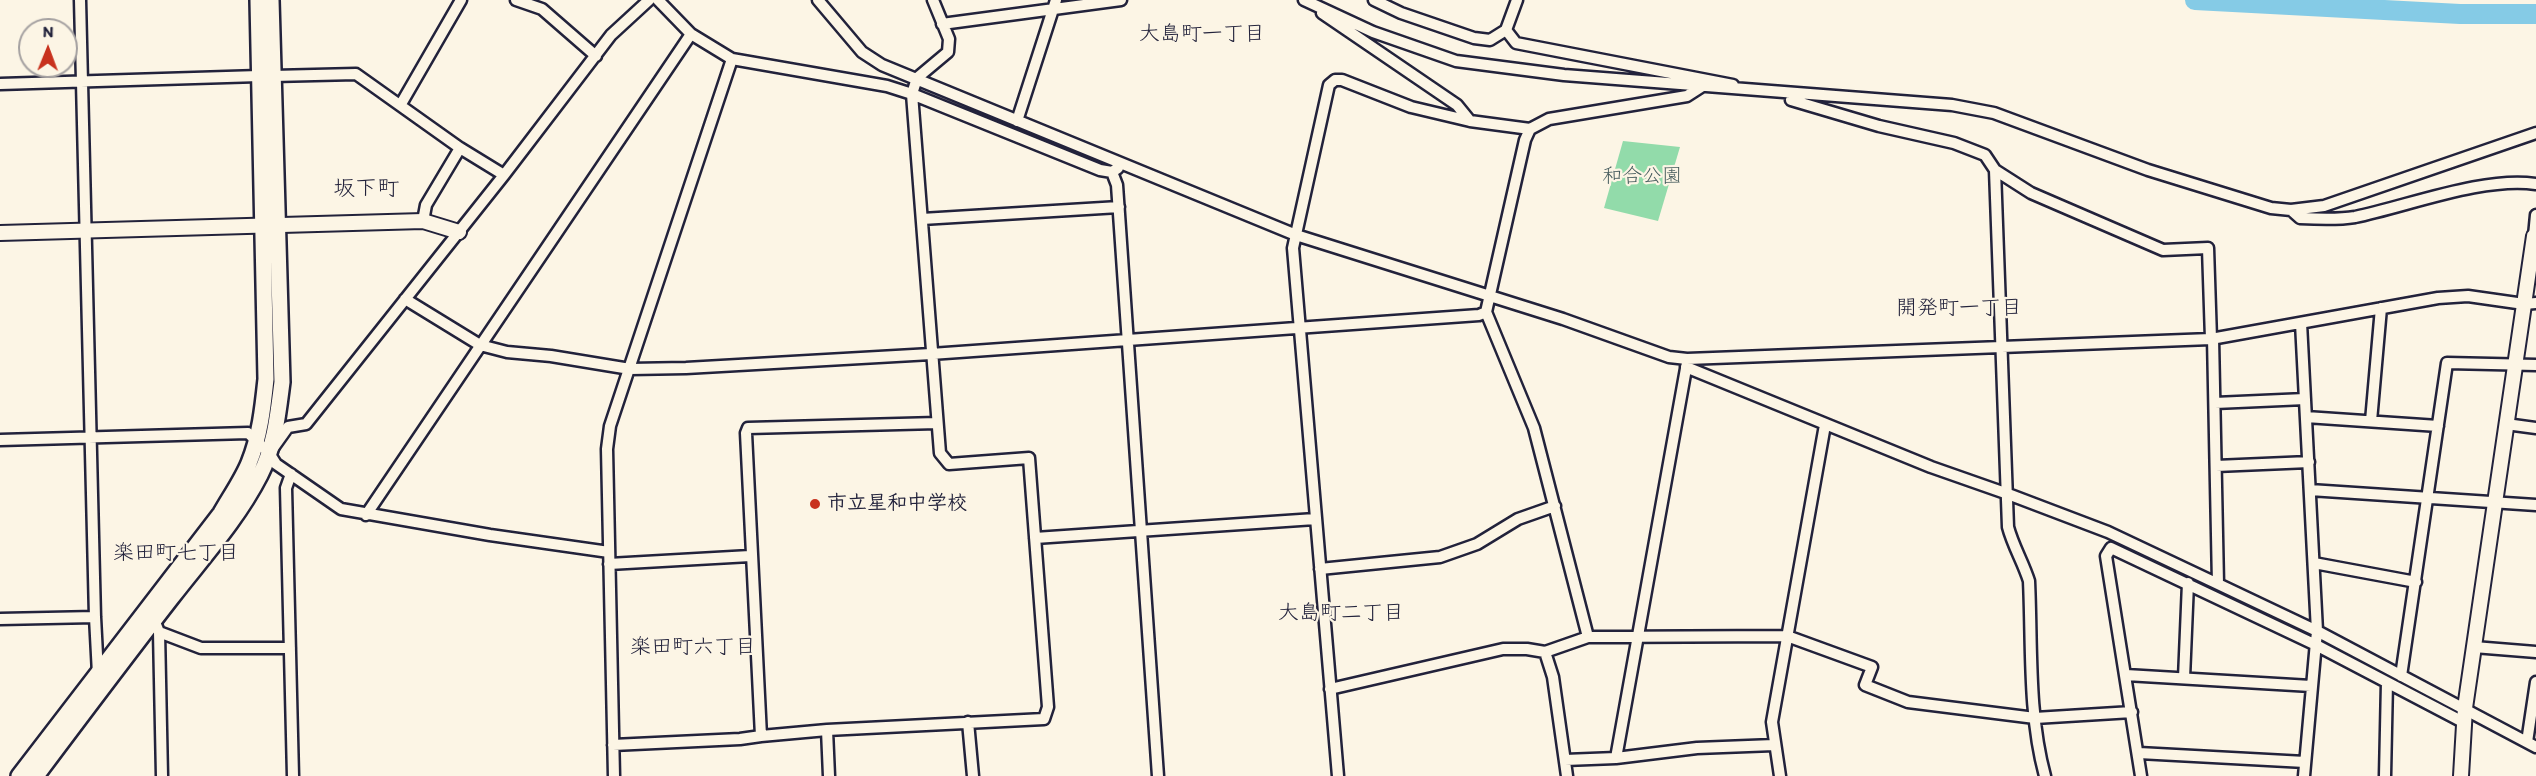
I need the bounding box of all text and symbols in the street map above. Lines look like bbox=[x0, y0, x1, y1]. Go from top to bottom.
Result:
north arrow bbox=[18, 18, 78, 78]
text: N bbox=[43, 22, 54, 41]
district label: 大島町一丁目 bbox=[1139, 22, 1265, 48]
park label: 和合公園 bbox=[1602, 165, 1682, 189]
district label: 坂下町 bbox=[333, 176, 399, 202]
district label: 開発町一丁目 bbox=[1896, 296, 2022, 322]
place label: 市立星和中学校 bbox=[827, 492, 967, 516]
marker: 市立星和中学校 bbox=[808, 497, 822, 511]
district label: 楽田町七丁目 bbox=[113, 541, 239, 567]
district label: 大島町二丁目 bbox=[1278, 601, 1404, 627]
district label: 楽田町六丁目 bbox=[630, 635, 756, 661]

